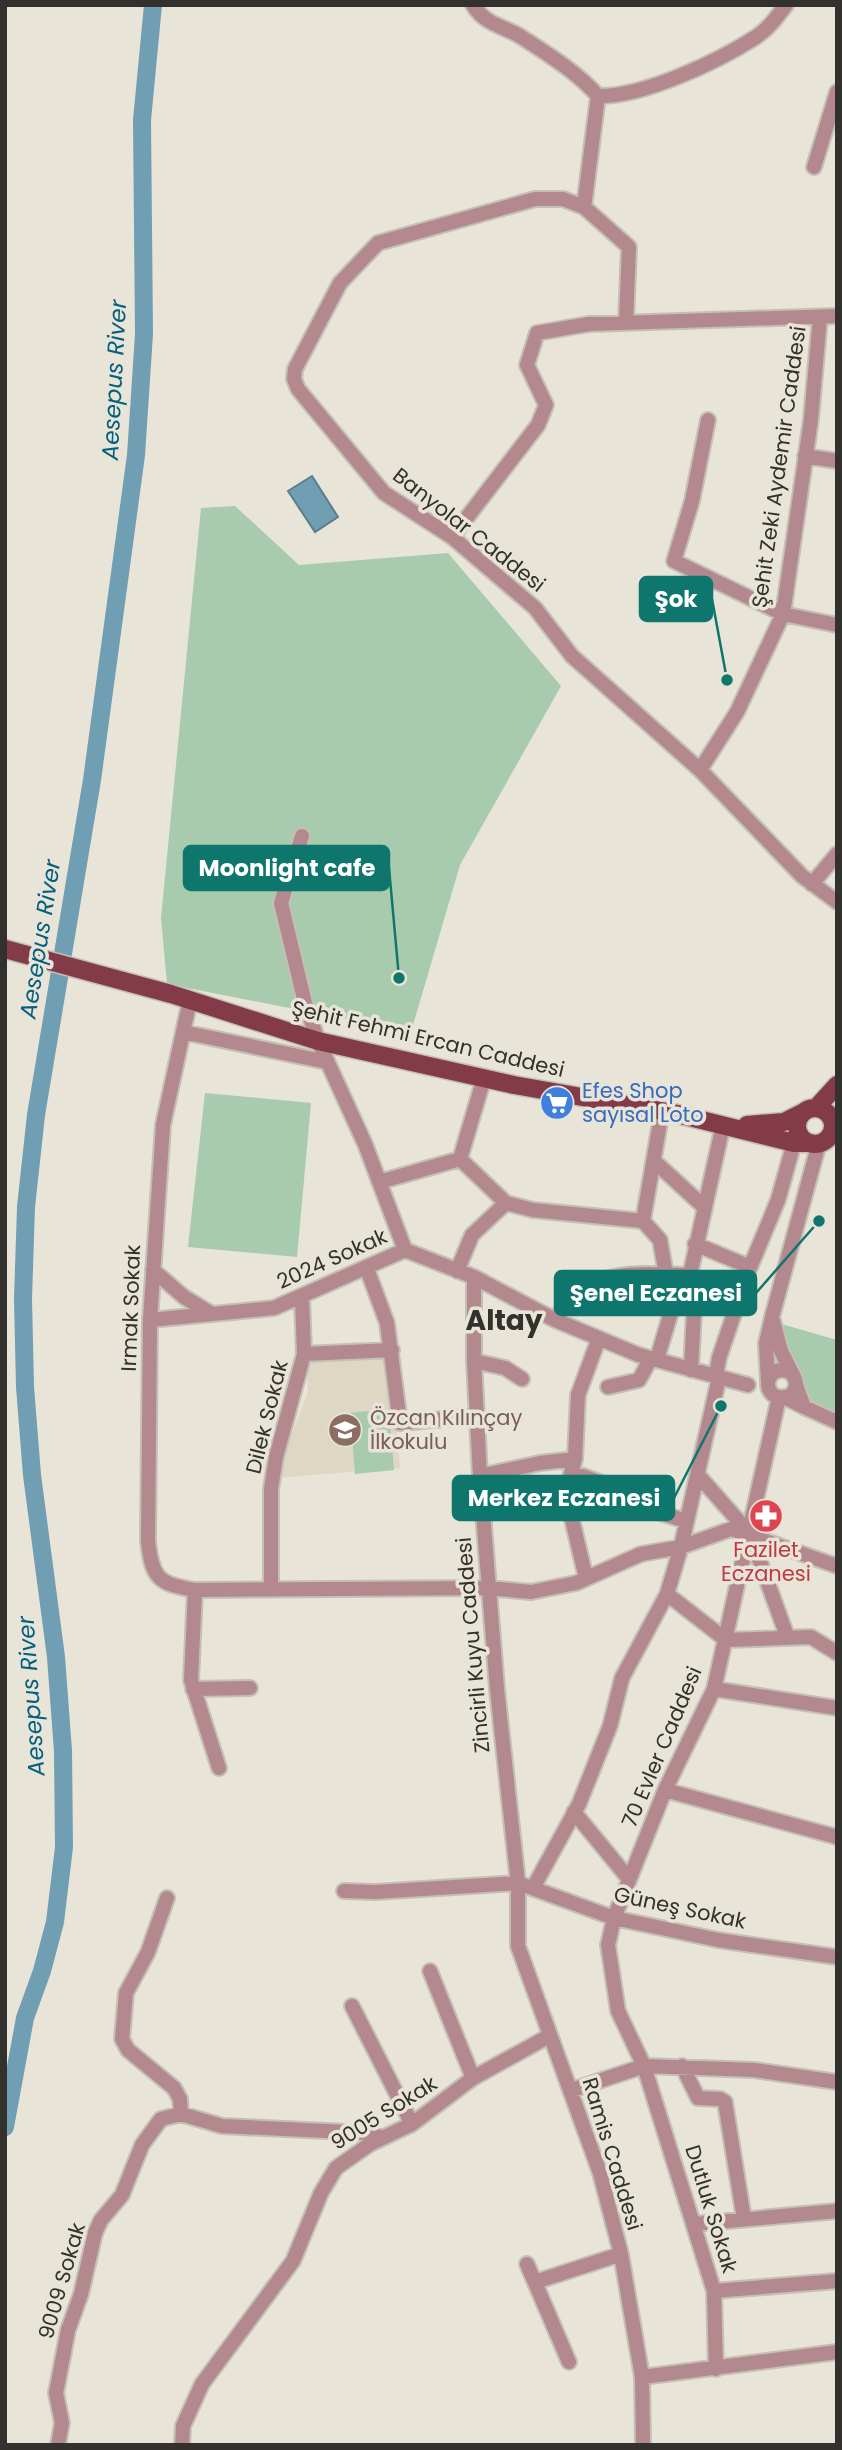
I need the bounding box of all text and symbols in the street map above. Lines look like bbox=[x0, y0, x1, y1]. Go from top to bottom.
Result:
water label: Aesepus River bbox=[94, 298, 134, 462]
street label: Şehit Zeki Aydemir Caddesi bbox=[744, 324, 813, 610]
street label: Banyolar Caddesi bbox=[387, 461, 552, 598]
callout: Şok bbox=[640, 577, 712, 621]
text: Şok bbox=[654, 583, 698, 615]
callout: Moonlight cafe bbox=[184, 846, 389, 890]
text: Moonlight cafe bbox=[199, 852, 375, 884]
water label: Aesepus River bbox=[11, 856, 69, 1022]
street label: Şehit Fehmi Ercan Caddesi bbox=[289, 993, 567, 1084]
place label: Efes Shop sayısal Loto bbox=[582, 1076, 704, 1129]
supermarket icon: Efes Shop sayısal Loto bbox=[538, 1084, 576, 1122]
street label: 2024 Sokak bbox=[272, 1221, 392, 1296]
street label: Irmak Sokak bbox=[114, 1244, 147, 1372]
callout: Şenel Eczanesi bbox=[555, 1271, 756, 1315]
text: Şenel Eczanesi bbox=[570, 1277, 742, 1309]
district label: Altay bbox=[466, 1301, 543, 1340]
street label: Dilek Sokak bbox=[238, 1357, 295, 1477]
place label: Özcan Kılınçay İlkokulu bbox=[370, 1403, 523, 1456]
school or university icon: Özcan Kılınçay İlkokulu bbox=[326, 1411, 364, 1449]
callout: Merkez Eczanesi bbox=[453, 1476, 674, 1520]
text: Merkez Eczanesi bbox=[468, 1482, 660, 1514]
pharmacy icon: Fazilet Eczanesi bbox=[747, 1497, 785, 1535]
place label: Fazilet Eczanesi bbox=[721, 1535, 811, 1588]
street label: Zincirli Kuyu Caddesi bbox=[449, 1536, 496, 1754]
water label: Aesepus River bbox=[9, 1613, 53, 1778]
street label: 70 Evler Caddesi bbox=[615, 1662, 709, 1832]
street label: Güneş Sokak bbox=[611, 1879, 749, 1936]
street label: 9005 Sokak bbox=[325, 2068, 442, 2157]
street label: Ramis Caddesi bbox=[575, 2074, 649, 2234]
street label: Dutluk Sokak bbox=[678, 2141, 745, 2277]
street label: 9009 Sokak bbox=[31, 2219, 92, 2343]

